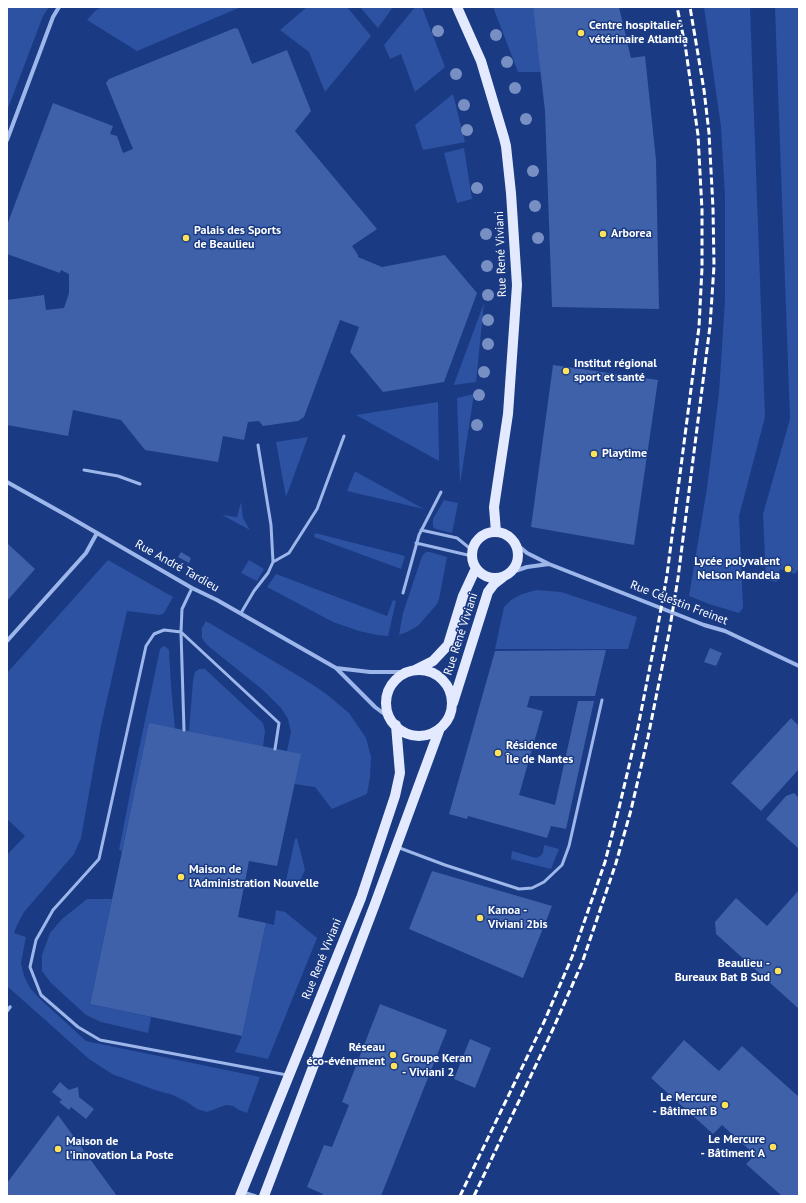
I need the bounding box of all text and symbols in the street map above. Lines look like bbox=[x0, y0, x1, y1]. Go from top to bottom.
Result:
place label: Centre hospitalier vétérinaire Atlantia bbox=[589, 19, 688, 47]
marker: Centre hospitalier vétérinaire Atlantia bbox=[576, 28, 586, 38]
street label: Rue René Viviani bbox=[492, 211, 510, 297]
place label: Palais des Sports de Beaulieu bbox=[194, 224, 281, 252]
place label: Arborea bbox=[611, 227, 652, 241]
marker: Arborea bbox=[598, 229, 608, 239]
marker: Palais des Sports de Beaulieu bbox=[181, 233, 191, 243]
place label: Institut régional sport et santé bbox=[574, 357, 657, 385]
marker: Institut régional sport et santé bbox=[561, 366, 571, 376]
place label: Playtime bbox=[602, 447, 647, 461]
marker: Playtime bbox=[589, 449, 599, 459]
street label: Rue André Tardieu bbox=[132, 537, 222, 595]
place label: Lycée polyvalent Nelson Mandela bbox=[694, 555, 780, 583]
marker: Lycée polyvalent Nelson Mandela bbox=[783, 564, 793, 574]
street label: Rue Célestin Freinet bbox=[628, 578, 730, 628]
street label: Rue René Viviani bbox=[441, 591, 481, 677]
place label: Résidence Île de Nantes bbox=[506, 739, 573, 767]
marker: Résidence Île de Nantes bbox=[493, 748, 503, 758]
place label: Maison de l'Administration Nouvelle bbox=[189, 863, 319, 891]
marker: Maison de l'Administration Nouvelle bbox=[176, 872, 186, 882]
place label: Kanoa - Viviani 2bis bbox=[488, 904, 548, 932]
marker: Kanoa - Viviani 2bis bbox=[475, 913, 485, 923]
street label: Rue René Viviani bbox=[299, 916, 345, 1002]
place label: Beaulieu - Bureaux Bat B Sud bbox=[675, 957, 770, 985]
marker: Beaulieu - Bureaux Bat B Sud bbox=[773, 966, 783, 976]
place label: Réseau éco-événement bbox=[306, 1041, 385, 1069]
marker: Réseau éco-événement bbox=[388, 1050, 398, 1060]
place label: Groupe Keran - Viviani 2 bbox=[402, 1052, 472, 1080]
marker: Groupe Keran - Viviani 2 bbox=[389, 1061, 399, 1071]
place label: Le Mercure - Bâtiment B bbox=[653, 1091, 717, 1119]
marker: Le Mercure - Bâtiment B bbox=[720, 1100, 730, 1110]
place label: Le Mercure - Bâtiment A bbox=[700, 1133, 765, 1161]
place label: Maison de l'innovation La Poste bbox=[66, 1135, 174, 1163]
marker: Le Mercure - Bâtiment A bbox=[768, 1142, 778, 1152]
marker: Maison de l'innovation La Poste bbox=[53, 1144, 63, 1154]

